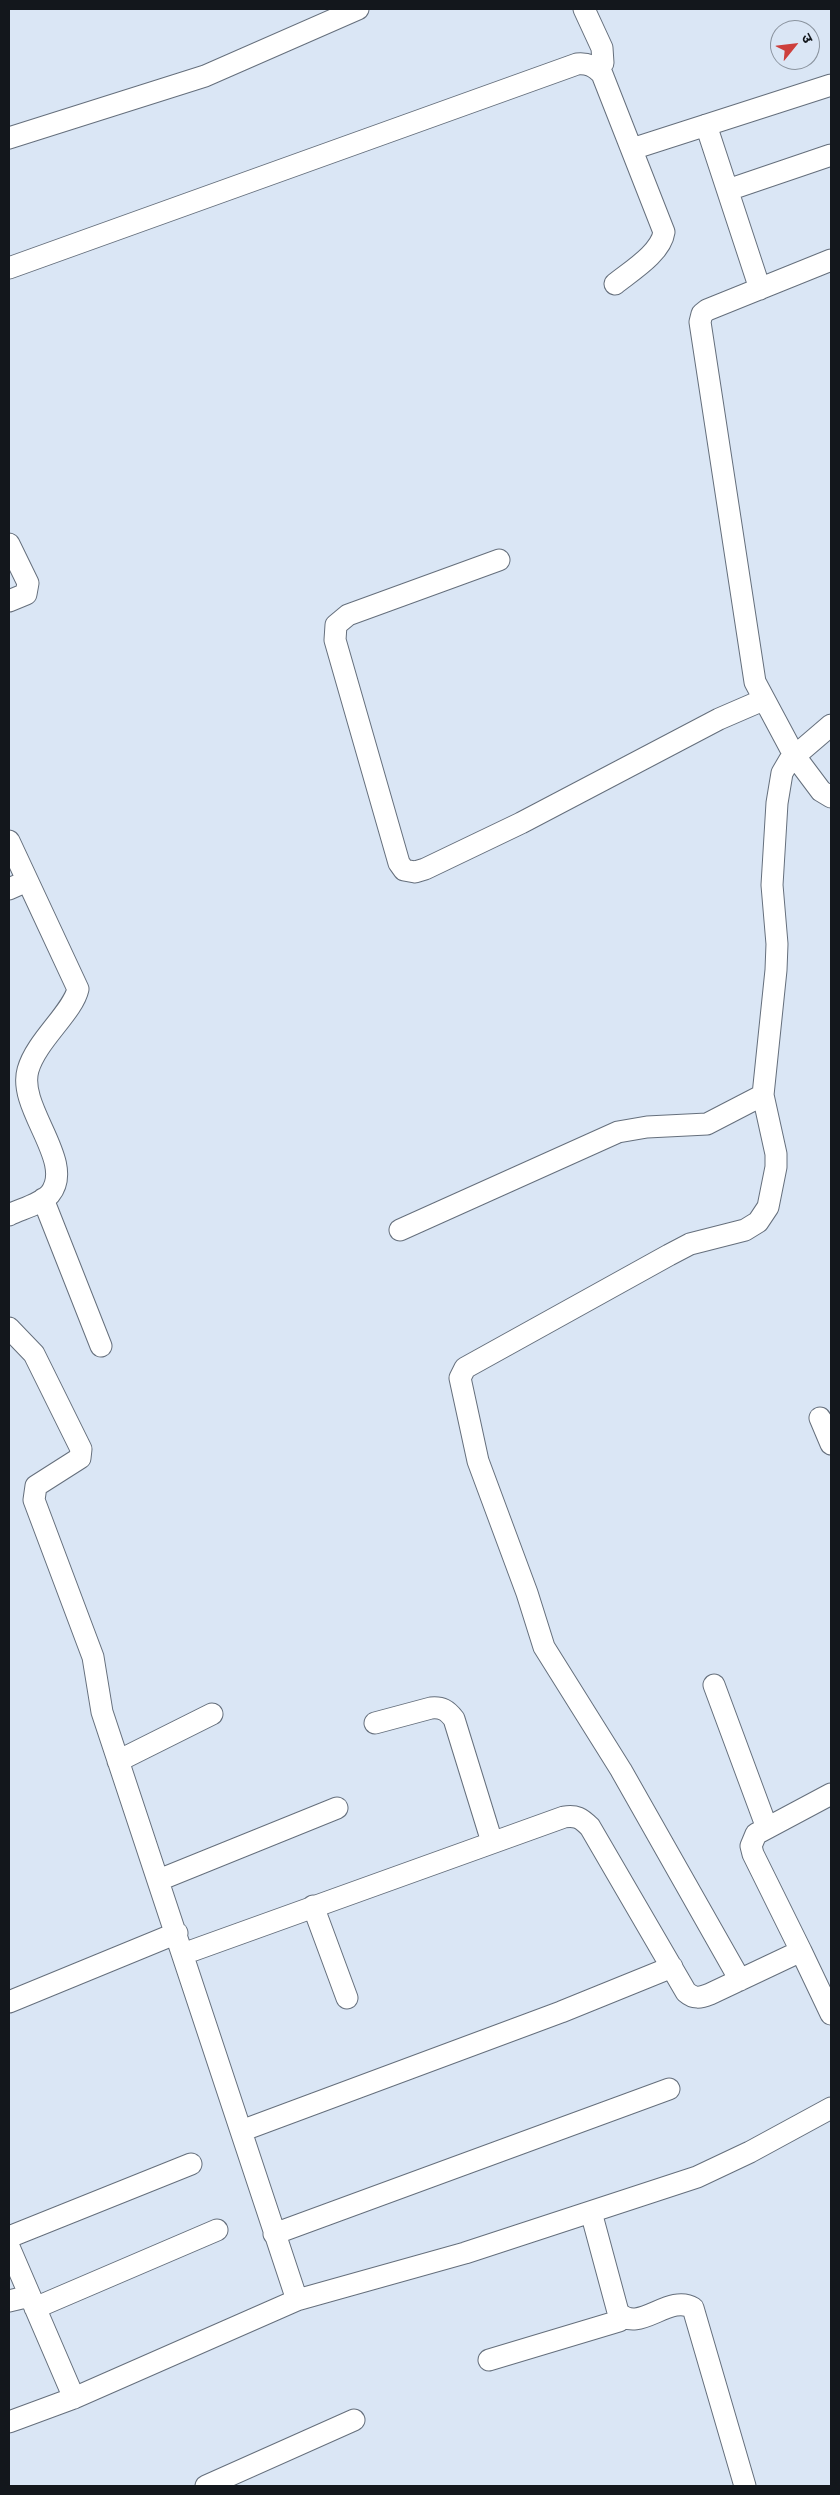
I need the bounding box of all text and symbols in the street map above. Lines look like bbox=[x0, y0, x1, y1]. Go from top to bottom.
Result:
north arrow bbox=[770, 20, 820, 70]
text: उ bbox=[797, 30, 818, 46]

